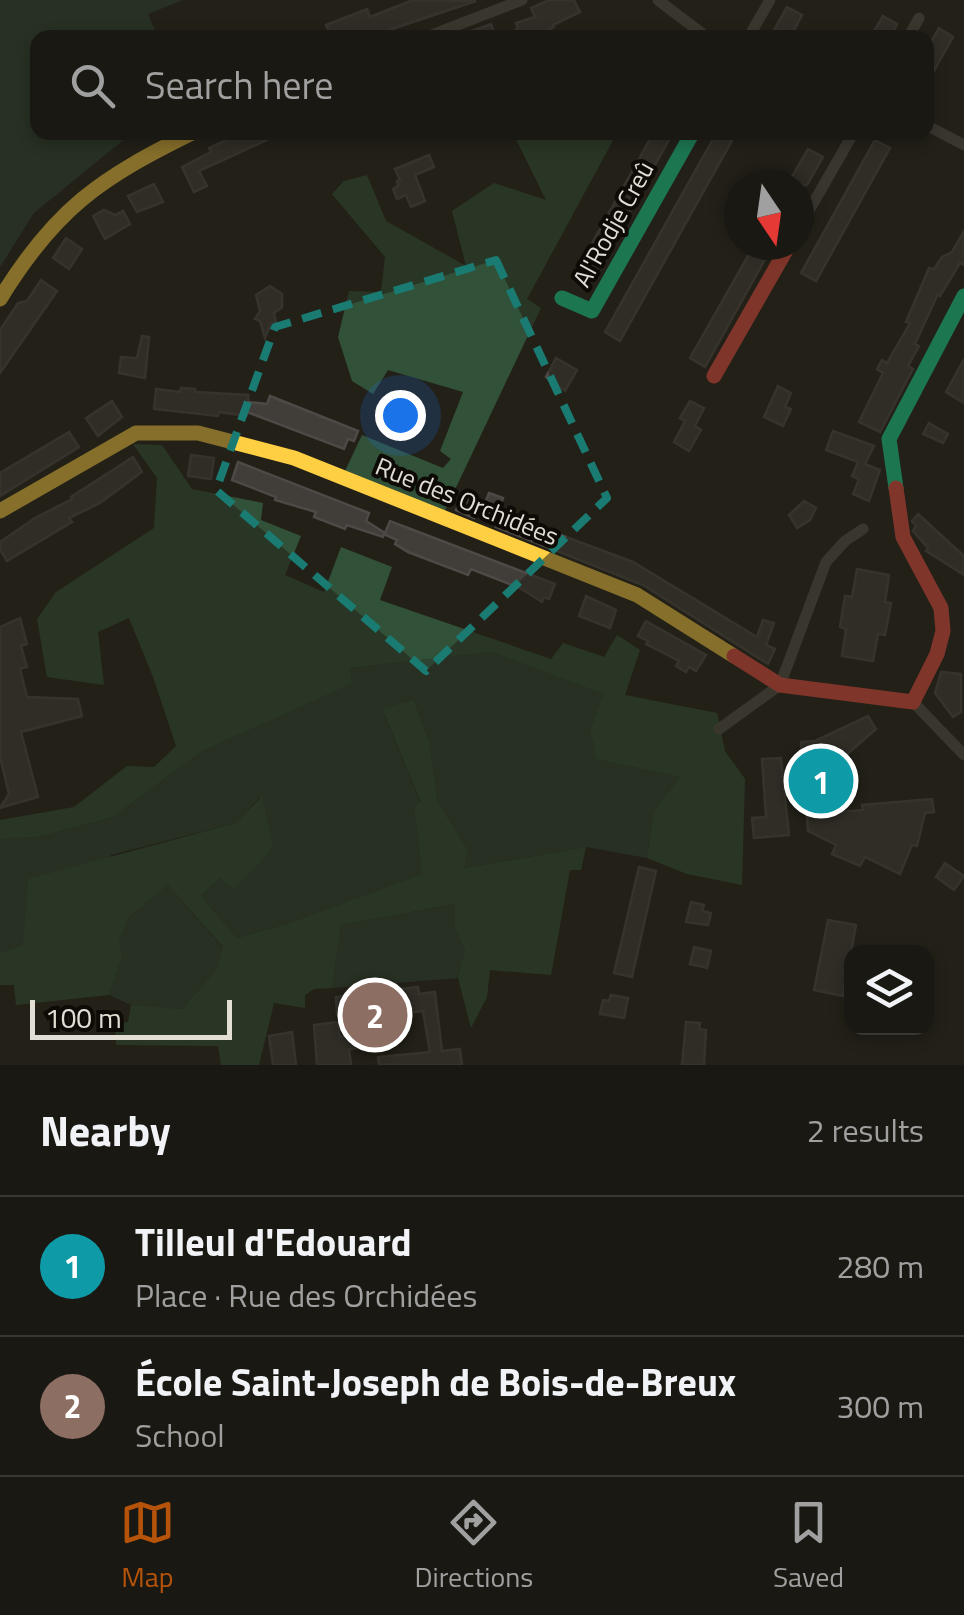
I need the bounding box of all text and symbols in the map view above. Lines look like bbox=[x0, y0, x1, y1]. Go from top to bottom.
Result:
search box bbox=[30, 30, 934, 140]
text: Search here bbox=[145, 56, 333, 114]
icon: search bbox=[65, 58, 120, 113]
street label: Al'Rodje Creû bbox=[563, 154, 663, 294]
north arrow bbox=[724, 170, 814, 260]
your location bbox=[375, 390, 426, 441]
street label: Rue des Orchidées bbox=[370, 447, 564, 555]
pin: 1 bbox=[788, 744, 854, 818]
map controls bbox=[844, 945, 934, 1035]
button: layers bbox=[844, 945, 934, 1035]
pin: 2 bbox=[342, 978, 408, 1052]
scale bar bbox=[30, 995, 232, 1040]
text: 100 m bbox=[45, 996, 122, 1039]
text: Nearby bbox=[40, 1098, 171, 1162]
text: 2 results bbox=[807, 1106, 924, 1154]
text: Tilleul d'Edouard bbox=[135, 1213, 412, 1271]
text: 1 bbox=[64, 1242, 81, 1290]
text: 280 m bbox=[836, 1242, 924, 1290]
text: Place · Rue des Orchidées bbox=[135, 1271, 477, 1319]
text: École Saint-Joseph de Bois-de-Breux bbox=[135, 1353, 736, 1411]
text: 2 bbox=[64, 1382, 81, 1430]
text: 300 m bbox=[836, 1382, 924, 1430]
text: School bbox=[135, 1411, 225, 1459]
tab: Map bbox=[120, 1495, 175, 1598]
tab: Directions bbox=[415, 1495, 533, 1598]
tab: Saved bbox=[773, 1495, 844, 1598]

